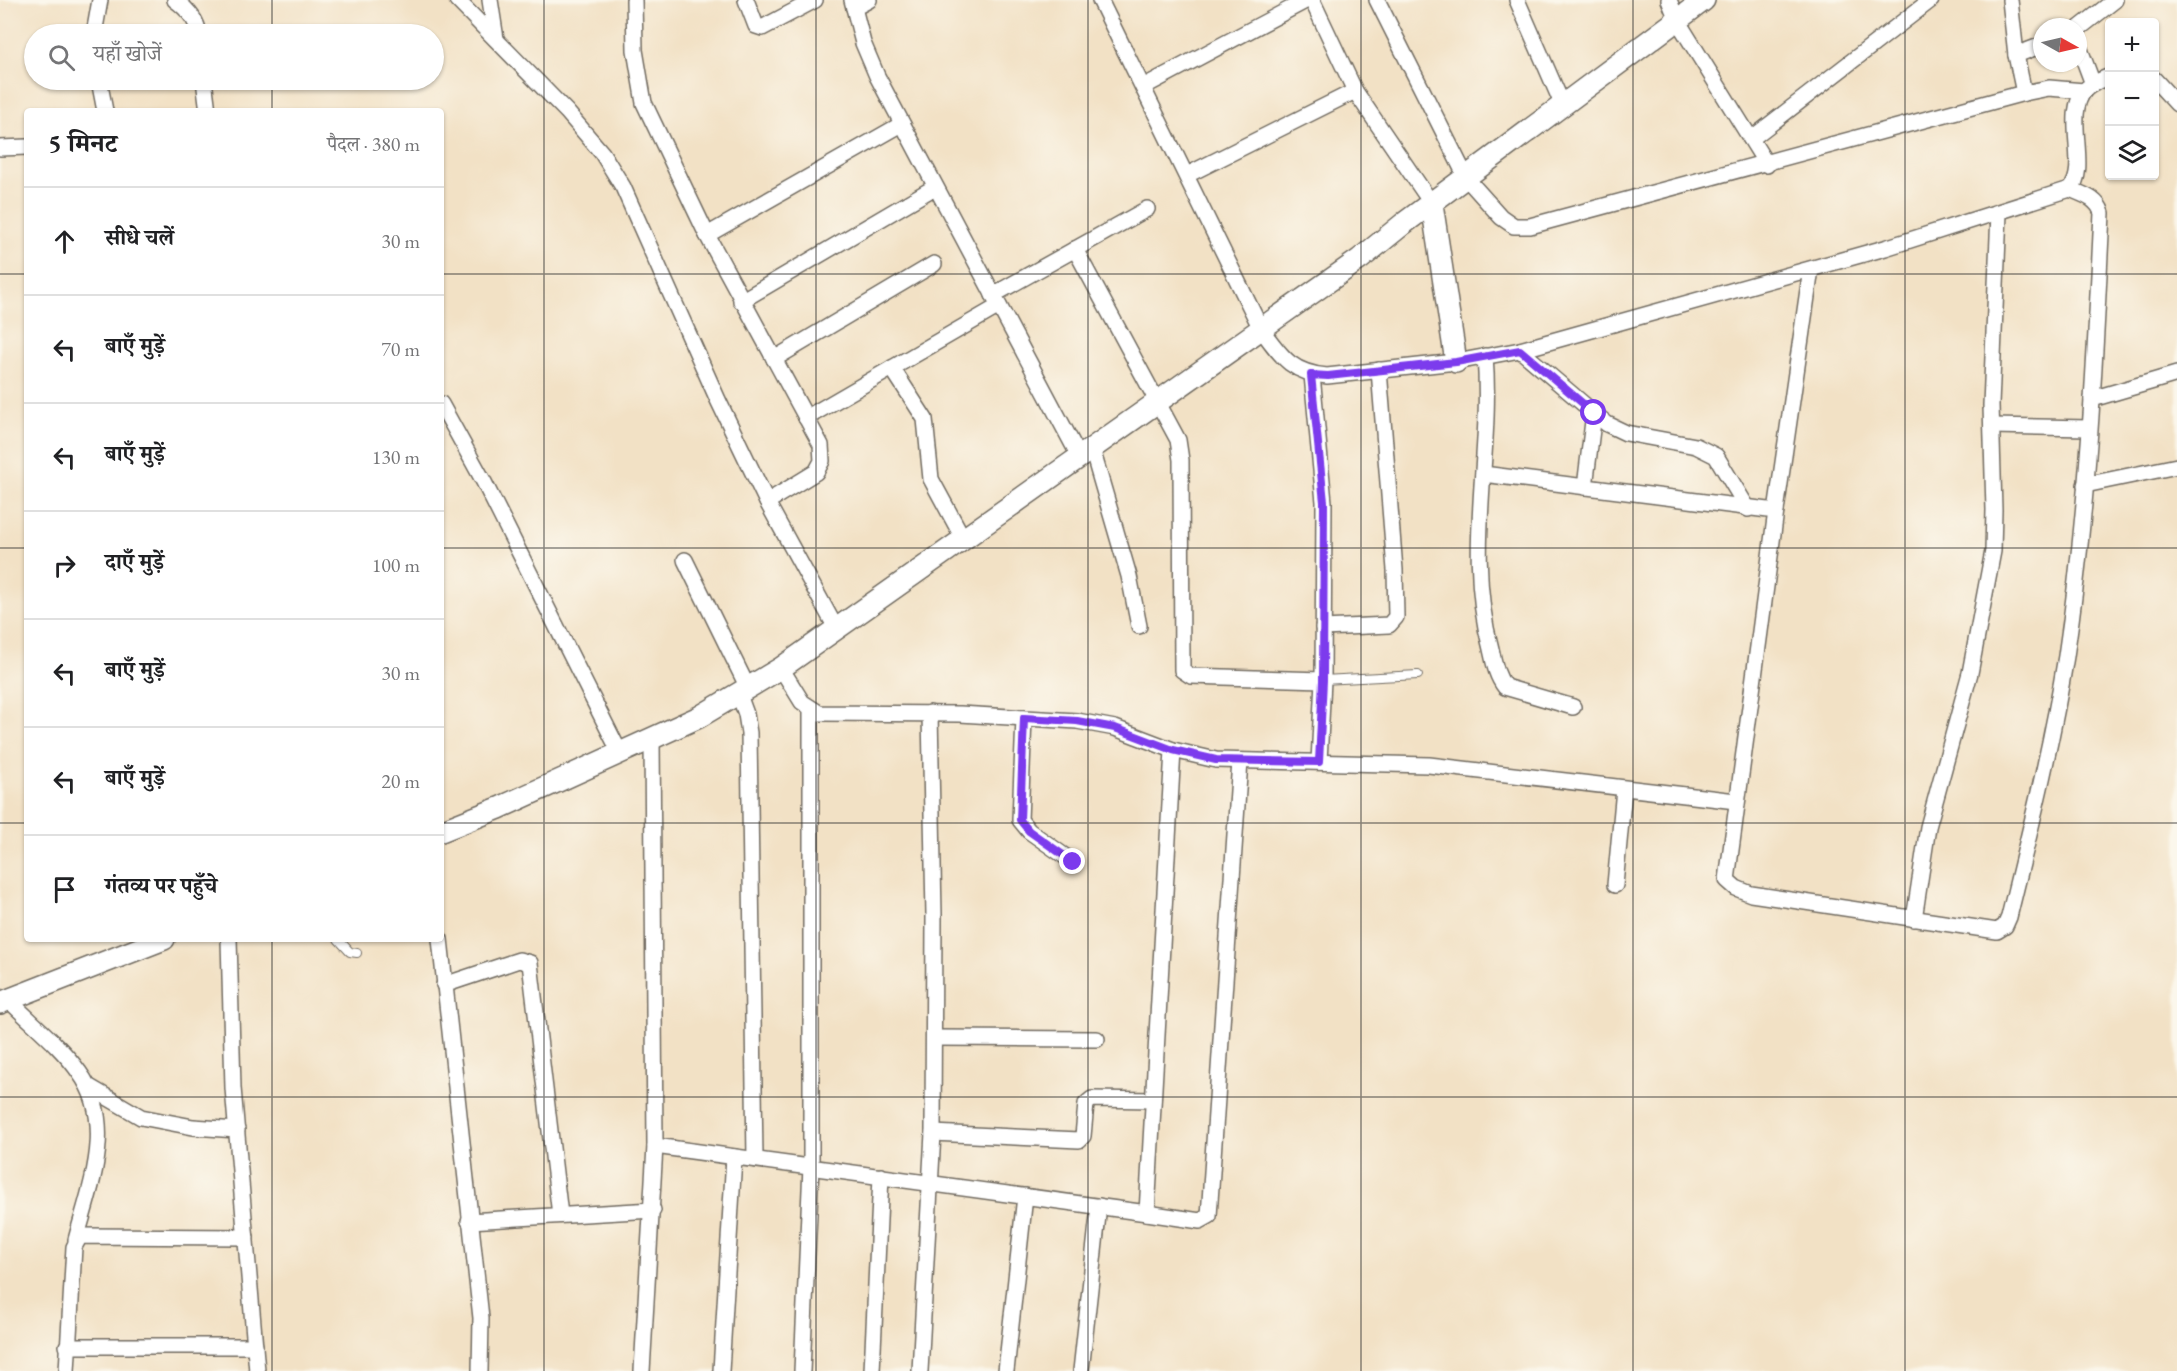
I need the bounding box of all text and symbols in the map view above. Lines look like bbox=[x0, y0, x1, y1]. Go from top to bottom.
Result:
north arrow bbox=[2033, 18, 2087, 72]
map controls bbox=[2105, 18, 2159, 180]
button: + bbox=[2105, 18, 2159, 72]
search box bbox=[24, 24, 444, 90]
text: यहाँ खोजें bbox=[93, 39, 162, 68]
icon: search bbox=[45, 41, 78, 74]
button: − bbox=[2105, 72, 2159, 126]
text: 5 मिनट bbox=[48, 126, 117, 160]
button: layers bbox=[2105, 126, 2159, 180]
text: पैदल · 380 m bbox=[327, 131, 420, 157]
text: सीधे चलें bbox=[105, 223, 174, 252]
icon: ahead bbox=[48, 225, 81, 258]
text: 30 m bbox=[381, 228, 420, 254]
text: बाएँ मुड़ें bbox=[105, 331, 165, 360]
icon: left bbox=[48, 333, 81, 366]
text: 70 m bbox=[381, 336, 420, 362]
route start bbox=[1580, 399, 1606, 425]
text: बाएँ मुड़ें bbox=[105, 439, 165, 468]
icon: left bbox=[48, 441, 81, 474]
text: 130 m bbox=[372, 444, 420, 470]
text: दाएँ मुड़ें bbox=[105, 547, 164, 576]
icon: right bbox=[48, 549, 81, 582]
text: 100 m bbox=[372, 552, 420, 578]
text: बाएँ मुड़ें bbox=[105, 655, 165, 684]
icon: left bbox=[48, 657, 81, 690]
text: 30 m bbox=[381, 660, 420, 686]
text: बाएँ मुड़ें bbox=[105, 763, 165, 792]
icon: left bbox=[48, 765, 81, 798]
text: 20 m bbox=[381, 768, 420, 794]
route end bbox=[1059, 848, 1085, 874]
text: गंतव्य पर पहुँचे bbox=[105, 871, 217, 900]
icon: arrive bbox=[48, 873, 81, 906]

